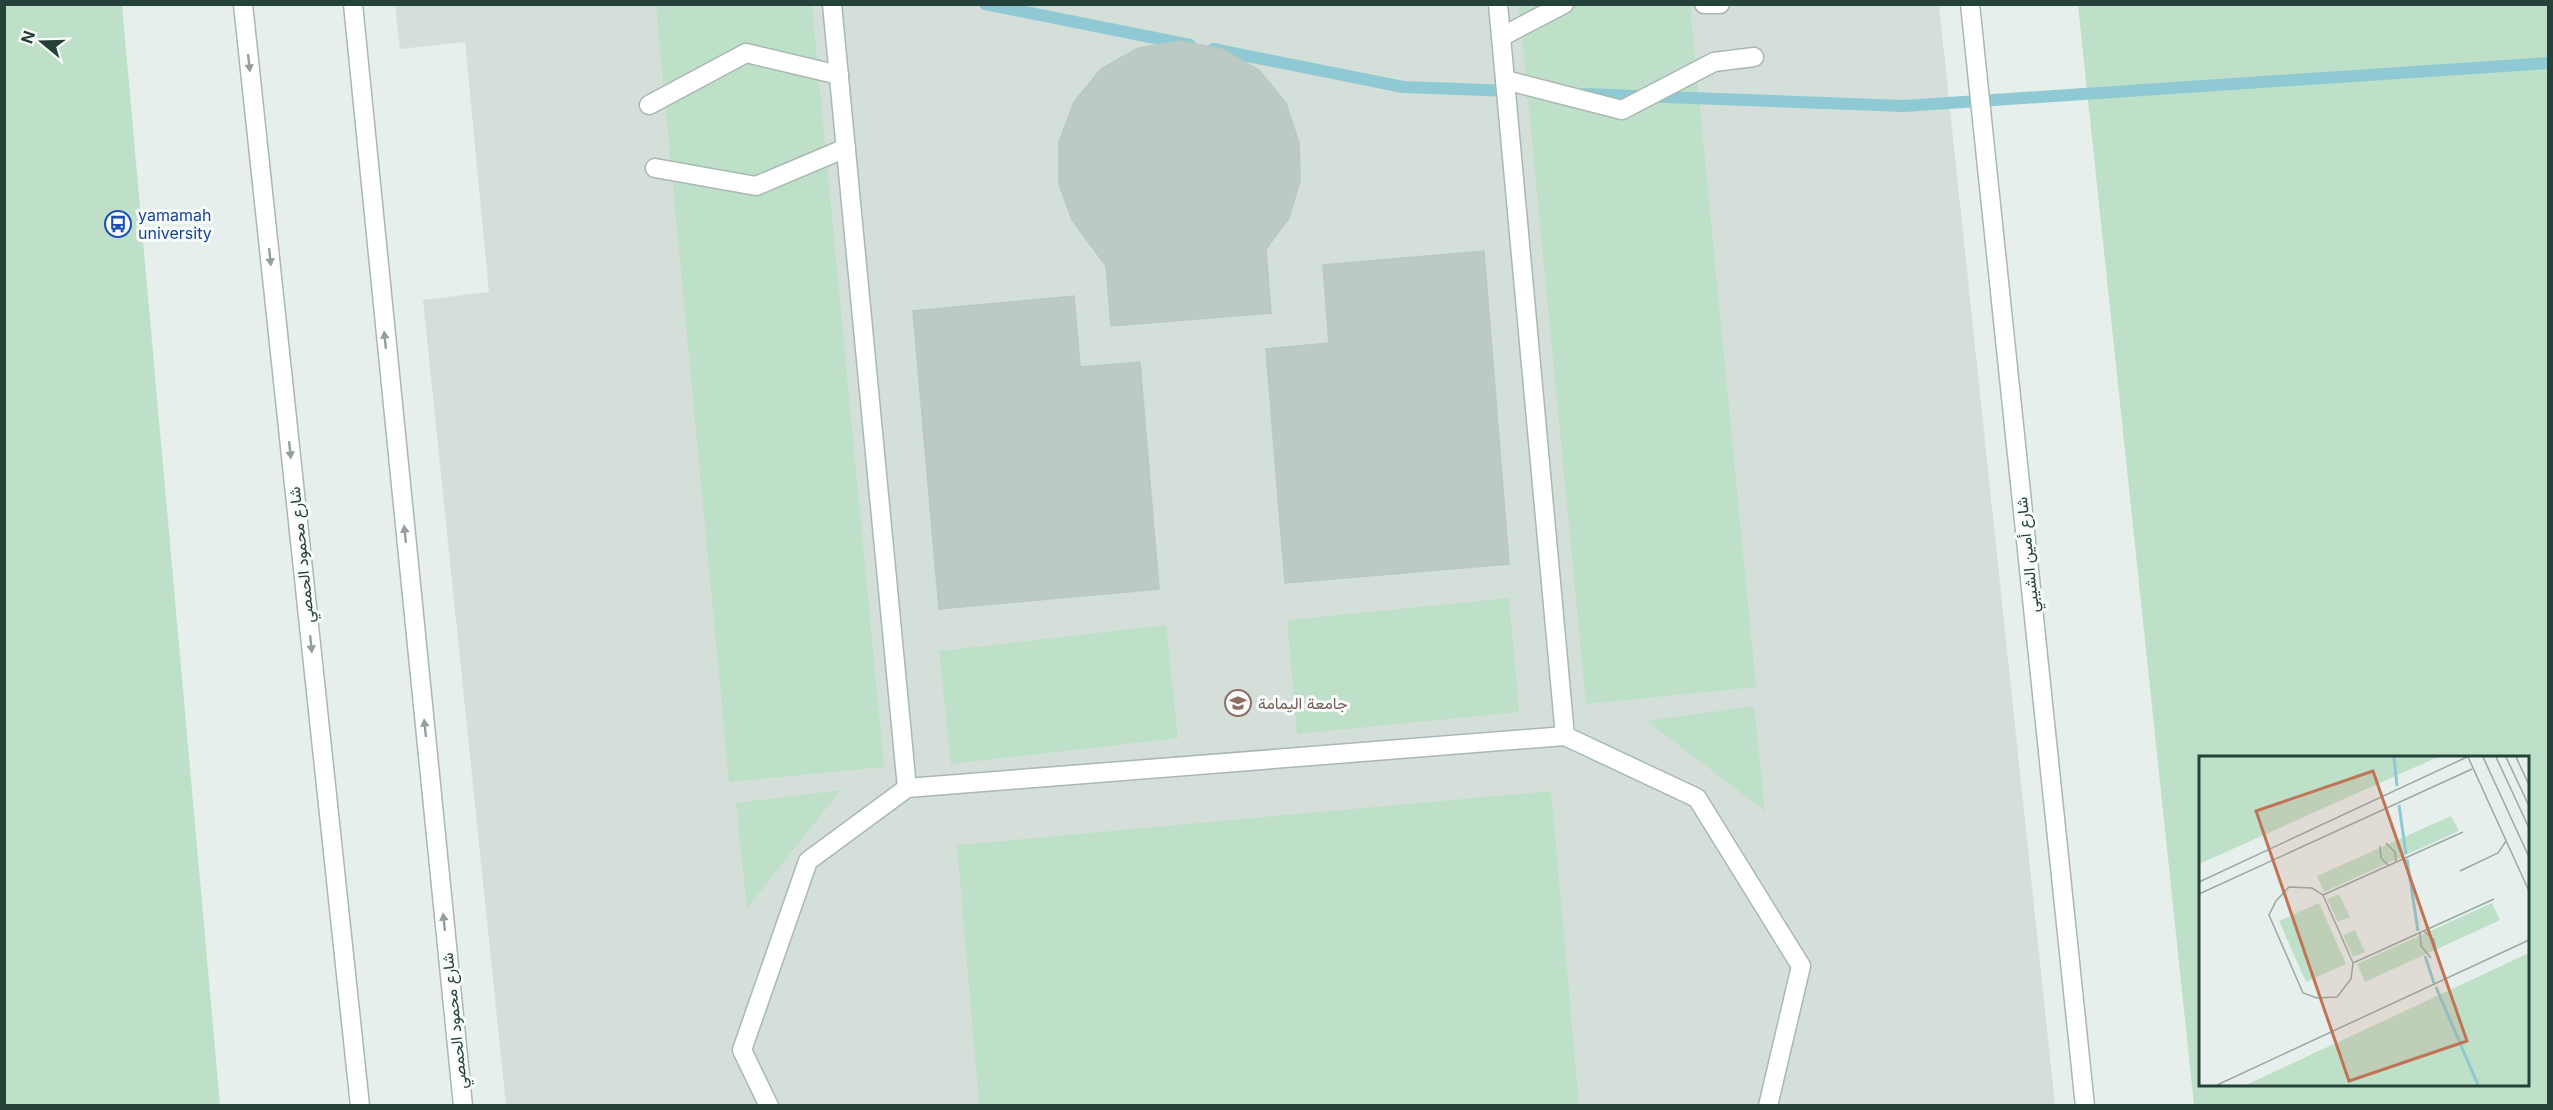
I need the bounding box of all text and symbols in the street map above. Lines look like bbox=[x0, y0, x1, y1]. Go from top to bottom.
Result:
north arrow bbox=[12, 12, 72, 72]
text: N bbox=[16, 28, 39, 46]
one-way arrow bbox=[244, 53, 254, 72]
place label: yamamah university bbox=[138, 205, 212, 243]
bus stop icon: yamamah university bbox=[103, 209, 133, 239]
one-way arrow bbox=[265, 247, 275, 266]
one-way arrow bbox=[381, 330, 390, 349]
one-way arrow bbox=[285, 441, 295, 460]
street label: شارع محمود الحمصي bbox=[284, 485, 322, 624]
street label: شارع أمين الشيبي bbox=[2011, 496, 2047, 614]
one-way arrow bbox=[400, 524, 410, 543]
one-way arrow bbox=[306, 635, 316, 654]
school or university icon: جامعة اليمامة bbox=[1223, 688, 1253, 718]
place label: جامعة اليمامة bbox=[1258, 693, 1348, 713]
one-way arrow bbox=[420, 718, 430, 737]
inset map bbox=[2199, 756, 2529, 1086]
one-way arrow bbox=[439, 912, 449, 931]
street label: شارع محمود الحمصي bbox=[437, 951, 475, 1090]

